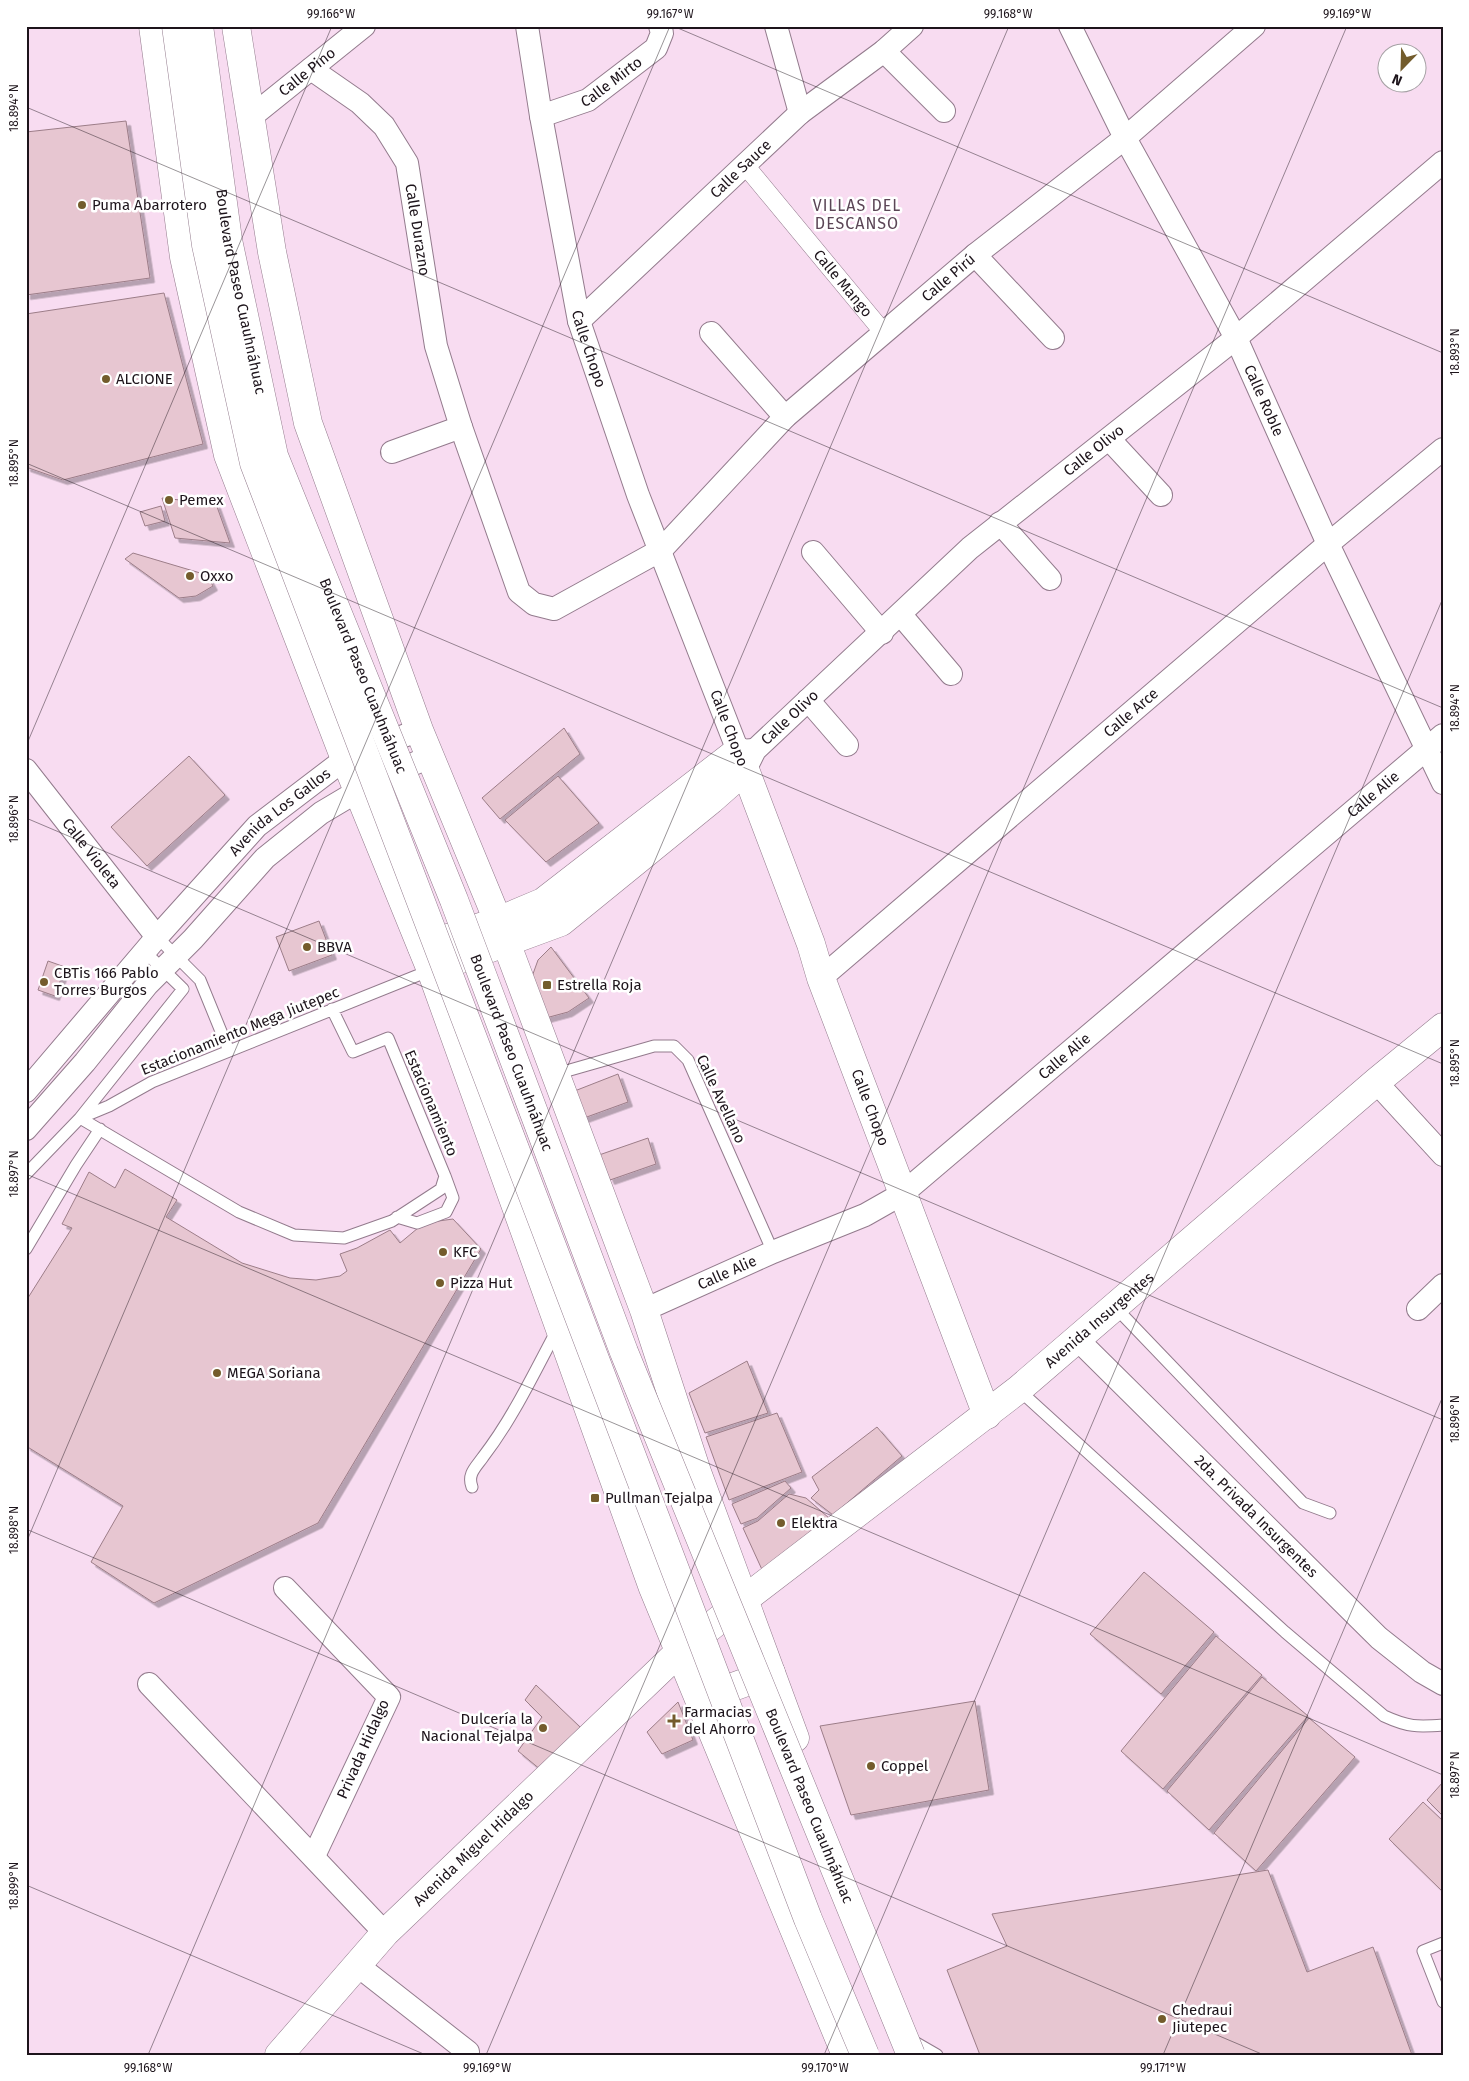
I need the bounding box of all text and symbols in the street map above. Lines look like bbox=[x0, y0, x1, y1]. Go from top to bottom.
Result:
text: 99.166°W bbox=[307, 7, 355, 21]
text: 99.167°W bbox=[646, 7, 694, 21]
text: 99.168°W bbox=[984, 7, 1032, 21]
text: 99.169°W bbox=[1323, 7, 1371, 21]
north arrow bbox=[1376, 42, 1426, 92]
street label: Calle Pino bbox=[275, 44, 339, 100]
street label: Calle Mirto bbox=[578, 53, 646, 111]
text: N bbox=[1390, 70, 1405, 89]
text: 18.894°N bbox=[7, 84, 21, 132]
street label: Calle Sauce bbox=[706, 136, 775, 202]
street label: Calle Durazno bbox=[401, 182, 434, 277]
street label: Boulevard Paseo Cuauhnáhuac bbox=[212, 188, 270, 396]
place label: Puma Abarrotero bbox=[92, 196, 207, 214]
district label: VILLAS DEL DESCANSO bbox=[813, 196, 901, 233]
marker: Puma Abarrotero bbox=[76, 199, 88, 211]
street label: Calle Mango bbox=[810, 246, 876, 321]
street label: Calle Pirú bbox=[918, 250, 979, 305]
street label: Calle Chopo bbox=[568, 309, 610, 390]
text: 18.893°N bbox=[1448, 328, 1462, 376]
street label: Calle Roble bbox=[1240, 362, 1288, 439]
place label: ALCIONE bbox=[116, 370, 173, 388]
marker: ALCIONE bbox=[100, 373, 112, 385]
street label: Calle Olivo bbox=[1060, 421, 1128, 480]
text: 18.895°N bbox=[7, 439, 21, 487]
place label: Pemex bbox=[179, 491, 224, 509]
marker: Pemex bbox=[163, 494, 175, 506]
place label: Oxxo bbox=[200, 567, 233, 585]
marker: Oxxo bbox=[184, 570, 196, 582]
street label: Boulevard Paseo Cuauhnáhuac bbox=[316, 576, 411, 776]
street label: Calle Arce bbox=[1100, 684, 1162, 741]
text: 18.894°N bbox=[1448, 684, 1462, 732]
street label: Calle Olivo bbox=[757, 686, 822, 749]
street label: Calle Chopo bbox=[706, 687, 752, 769]
street label: Avenida Los Gallos bbox=[225, 764, 334, 860]
street label: Calle Alie bbox=[1343, 767, 1403, 821]
text: 18.896°N bbox=[7, 795, 21, 843]
street label: Calle Violeta bbox=[58, 815, 125, 892]
place label: BBVA bbox=[317, 938, 352, 956]
marker: BBVA bbox=[301, 941, 313, 953]
street label: Boulevard Paseo Cuauhnáhuac bbox=[466, 952, 557, 1154]
place label: CBTis 166 Pablo Torres Burgos bbox=[54, 964, 159, 999]
marker: CBTis 166 Pablo Torres Burgos bbox=[38, 976, 50, 988]
place label: Estrella Roja bbox=[557, 976, 642, 994]
marker: Estrella Roja bbox=[541, 979, 553, 991]
street label: Estacionamiento Mega Jiutepec bbox=[138, 983, 342, 1079]
street label: Calle Alie bbox=[1035, 1029, 1094, 1083]
text: 18.895°N bbox=[1448, 1039, 1462, 1087]
street label: Estacionamiento bbox=[401, 1047, 461, 1159]
street label: Calle Avellano bbox=[693, 1052, 749, 1146]
street label: Calle Chopo bbox=[847, 1066, 893, 1148]
text: 18.897°N bbox=[7, 1150, 21, 1198]
place label: KFC bbox=[453, 1243, 478, 1261]
marker: KFC bbox=[437, 1246, 449, 1258]
street label: Calle Alie bbox=[695, 1252, 759, 1294]
street label: Avenida Insurgentes bbox=[1041, 1268, 1157, 1372]
place label: Pizza Hut bbox=[450, 1274, 513, 1292]
marker: Pizza Hut bbox=[434, 1277, 446, 1289]
place label: MEGA Soriana bbox=[227, 1364, 321, 1382]
marker: MEGA Soriana bbox=[211, 1367, 223, 1379]
text: 18.896°N bbox=[1448, 1395, 1462, 1443]
street label: 2da. Privada Insurgentes bbox=[1191, 1451, 1322, 1581]
place label: Pullman Tejalpa bbox=[605, 1489, 713, 1507]
marker: Pullman Tejalpa bbox=[589, 1492, 601, 1504]
text: 18.898°N bbox=[7, 1506, 21, 1554]
place label: Elektra bbox=[791, 1514, 838, 1532]
marker: Elektra bbox=[775, 1517, 787, 1529]
street label: Privada Hidalgo bbox=[333, 1696, 393, 1802]
place label: Farmacias del Ahorro bbox=[684, 1703, 756, 1738]
street label: Boulevard Paseo Cuauhnáhuac bbox=[761, 1706, 857, 1906]
place label: Dulcería la Nacional Tejalpa bbox=[421, 1710, 533, 1745]
marker: Farmacias del Ahorro bbox=[668, 1715, 680, 1727]
marker: Dulcería la Nacional Tejalpa bbox=[537, 1722, 549, 1734]
text: 18.897°N bbox=[1448, 1751, 1462, 1799]
place label: Coppel bbox=[881, 1757, 929, 1775]
marker: Coppel bbox=[865, 1760, 877, 1772]
street label: Avenida Miguel Hidalgo bbox=[410, 1787, 537, 1910]
text: 18.899°N bbox=[7, 1862, 21, 1910]
place label: Chedraui Jiutepec bbox=[1172, 2001, 1233, 2036]
marker: Chedraui Jiutepec bbox=[1156, 2013, 1168, 2025]
text: 99.168°W bbox=[124, 2061, 172, 2075]
text: 99.169°W bbox=[463, 2061, 511, 2075]
text: 99.170°W bbox=[801, 2061, 849, 2075]
text: 99.171°W bbox=[1140, 2061, 1186, 2075]

